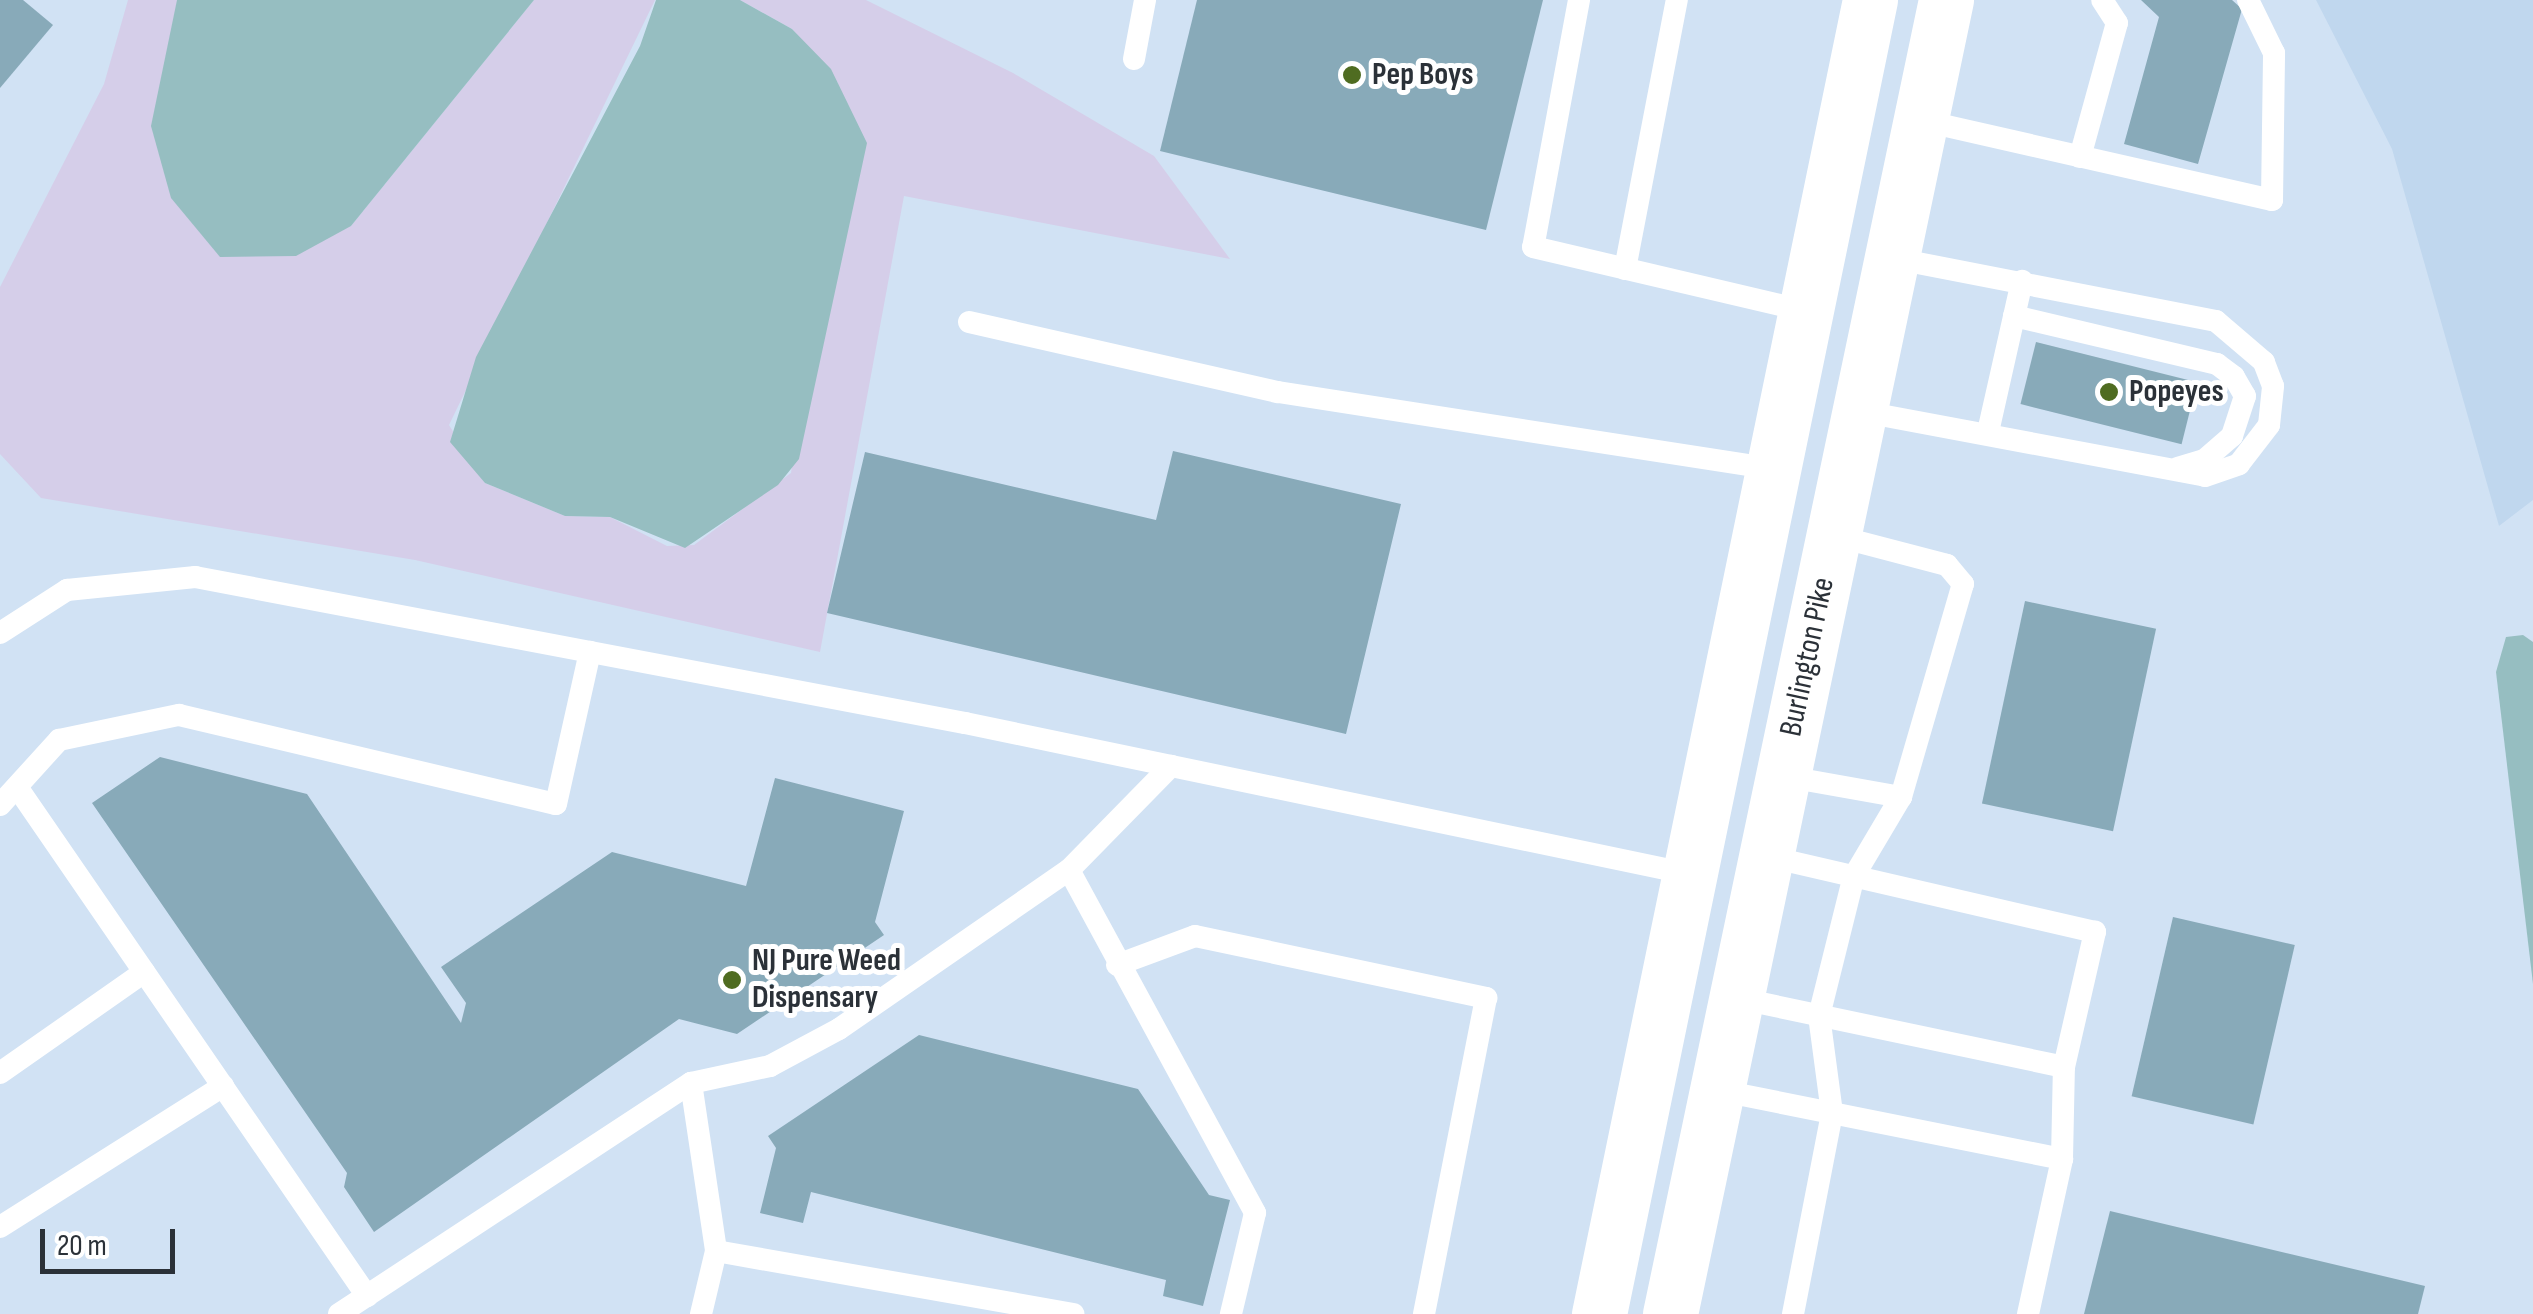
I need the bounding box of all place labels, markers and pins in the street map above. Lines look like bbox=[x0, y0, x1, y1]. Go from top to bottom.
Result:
place label: Pep Boys bbox=[1372, 56, 1473, 94]
marker: Pep Boys bbox=[1341, 64, 1363, 86]
place label: Popeyes bbox=[2129, 373, 2224, 411]
marker: Popeyes bbox=[2098, 381, 2120, 403]
place label: NJ Pure Weed Dispensary bbox=[752, 943, 901, 1018]
marker: NJ Pure Weed Dispensary bbox=[721, 969, 743, 991]

